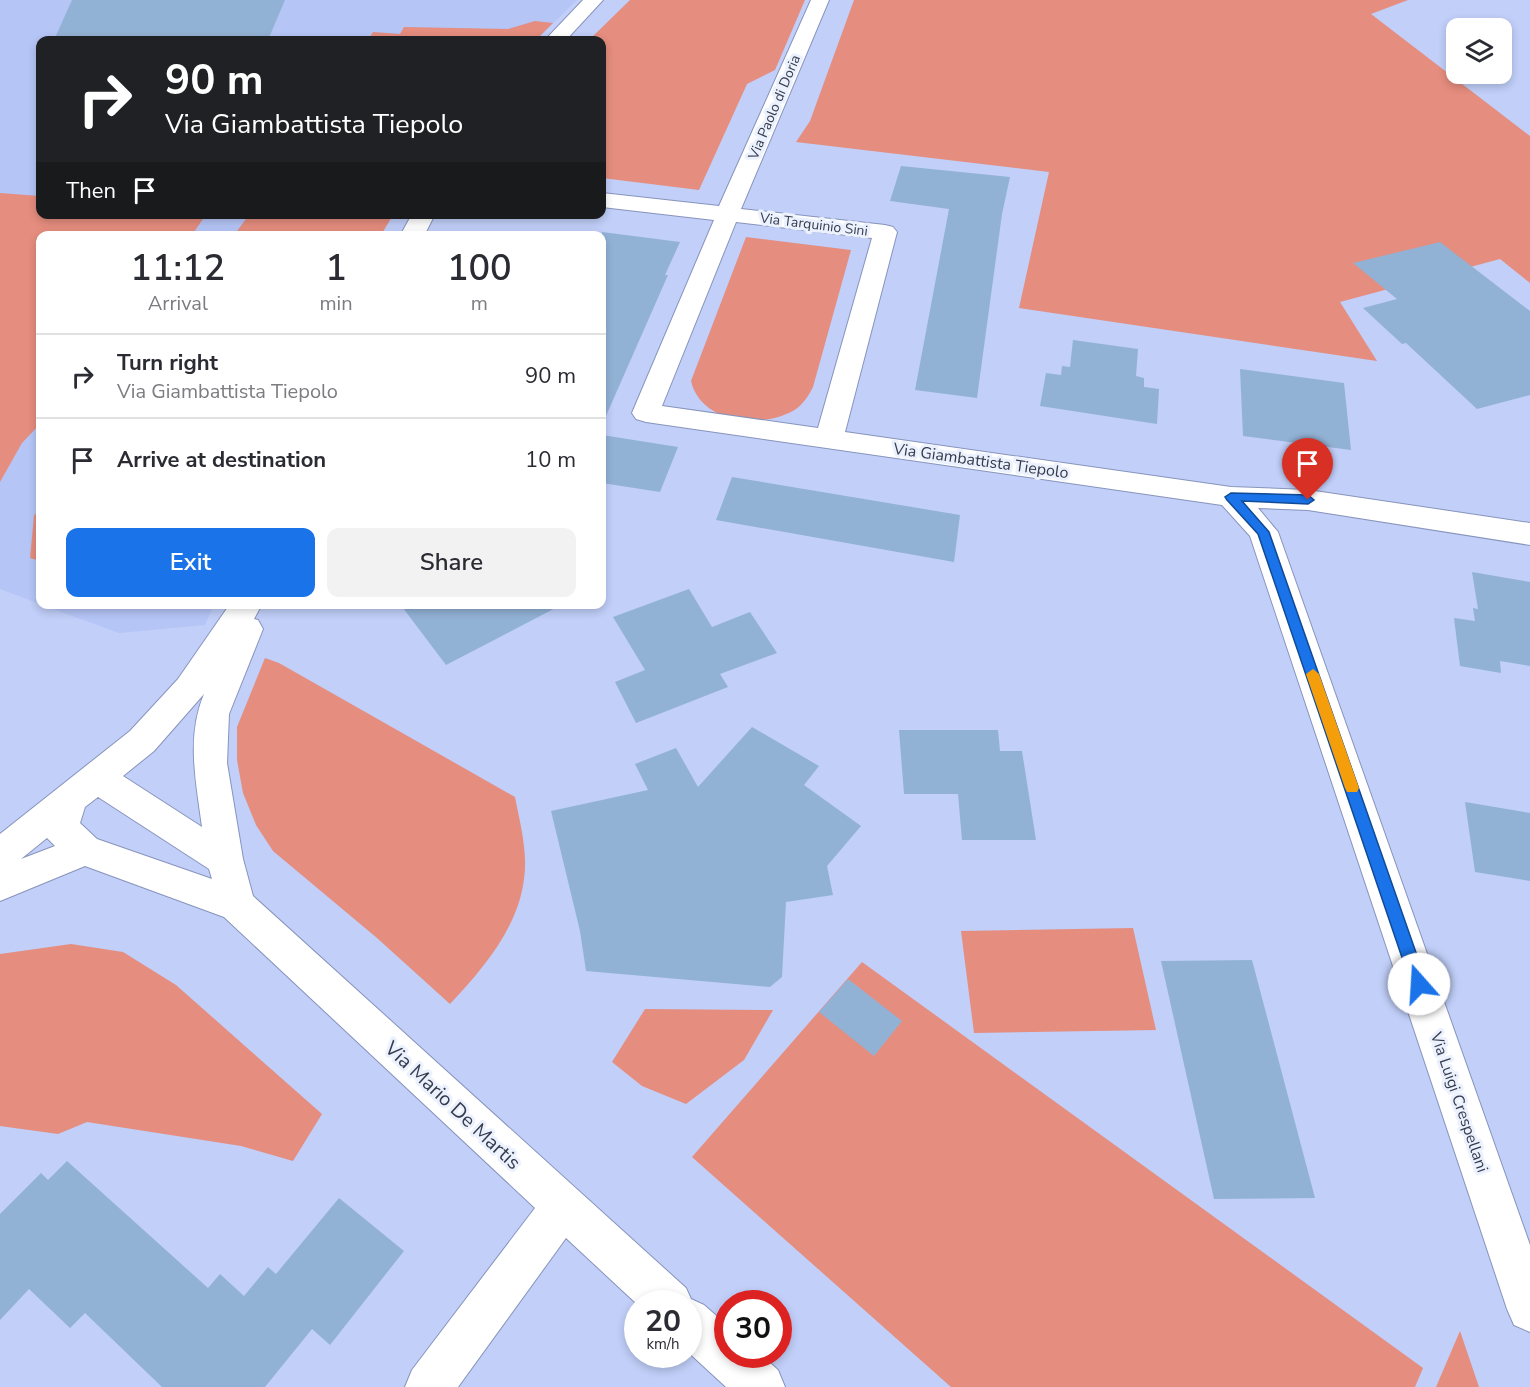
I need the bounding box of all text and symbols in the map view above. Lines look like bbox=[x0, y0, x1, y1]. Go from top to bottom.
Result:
map controls bbox=[1446, 18, 1512, 84]
button: layers bbox=[1446, 18, 1512, 84]
text: 90 m bbox=[165, 52, 264, 109]
street label: Via Paolo di Doria bbox=[743, 52, 805, 163]
icon: right bbox=[66, 60, 144, 138]
text: Via Giambattista Tiepolo bbox=[165, 106, 463, 143]
icon: arrive bbox=[128, 174, 161, 207]
text: Then bbox=[66, 176, 116, 206]
street label: Via Tarquinio Sini bbox=[758, 208, 869, 241]
text: 11:12 bbox=[130, 244, 225, 293]
text: 1 bbox=[325, 244, 347, 293]
text: 100 bbox=[447, 244, 512, 293]
text: Arrival bbox=[148, 290, 208, 317]
text: min bbox=[320, 290, 353, 317]
text: m bbox=[471, 290, 488, 317]
text: Turn right bbox=[117, 348, 218, 378]
icon: right bbox=[66, 360, 99, 393]
text: 90 m bbox=[525, 361, 576, 391]
text: Via Giambattista Tiepolo bbox=[117, 378, 338, 405]
street label: Via Giambattista Tiepolo bbox=[891, 438, 1070, 484]
pin bbox=[1282, 438, 1333, 500]
icon: arrive bbox=[66, 444, 99, 477]
text: Arrive at destination bbox=[117, 445, 326, 475]
text: 10 m bbox=[525, 445, 576, 475]
icon: arrive bbox=[1291, 447, 1324, 480]
button: Exit bbox=[66, 528, 315, 597]
button: Share bbox=[327, 528, 576, 597]
position arrow bbox=[1387, 952, 1451, 1016]
street label: Via Luigi Crespellani bbox=[1424, 1028, 1493, 1175]
street label: Via Mario De Martis bbox=[378, 1034, 527, 1176]
speed limit sign: 30 bbox=[714, 1290, 792, 1368]
text: 20 bbox=[645, 1301, 681, 1342]
text: km/h bbox=[646, 1334, 680, 1354]

